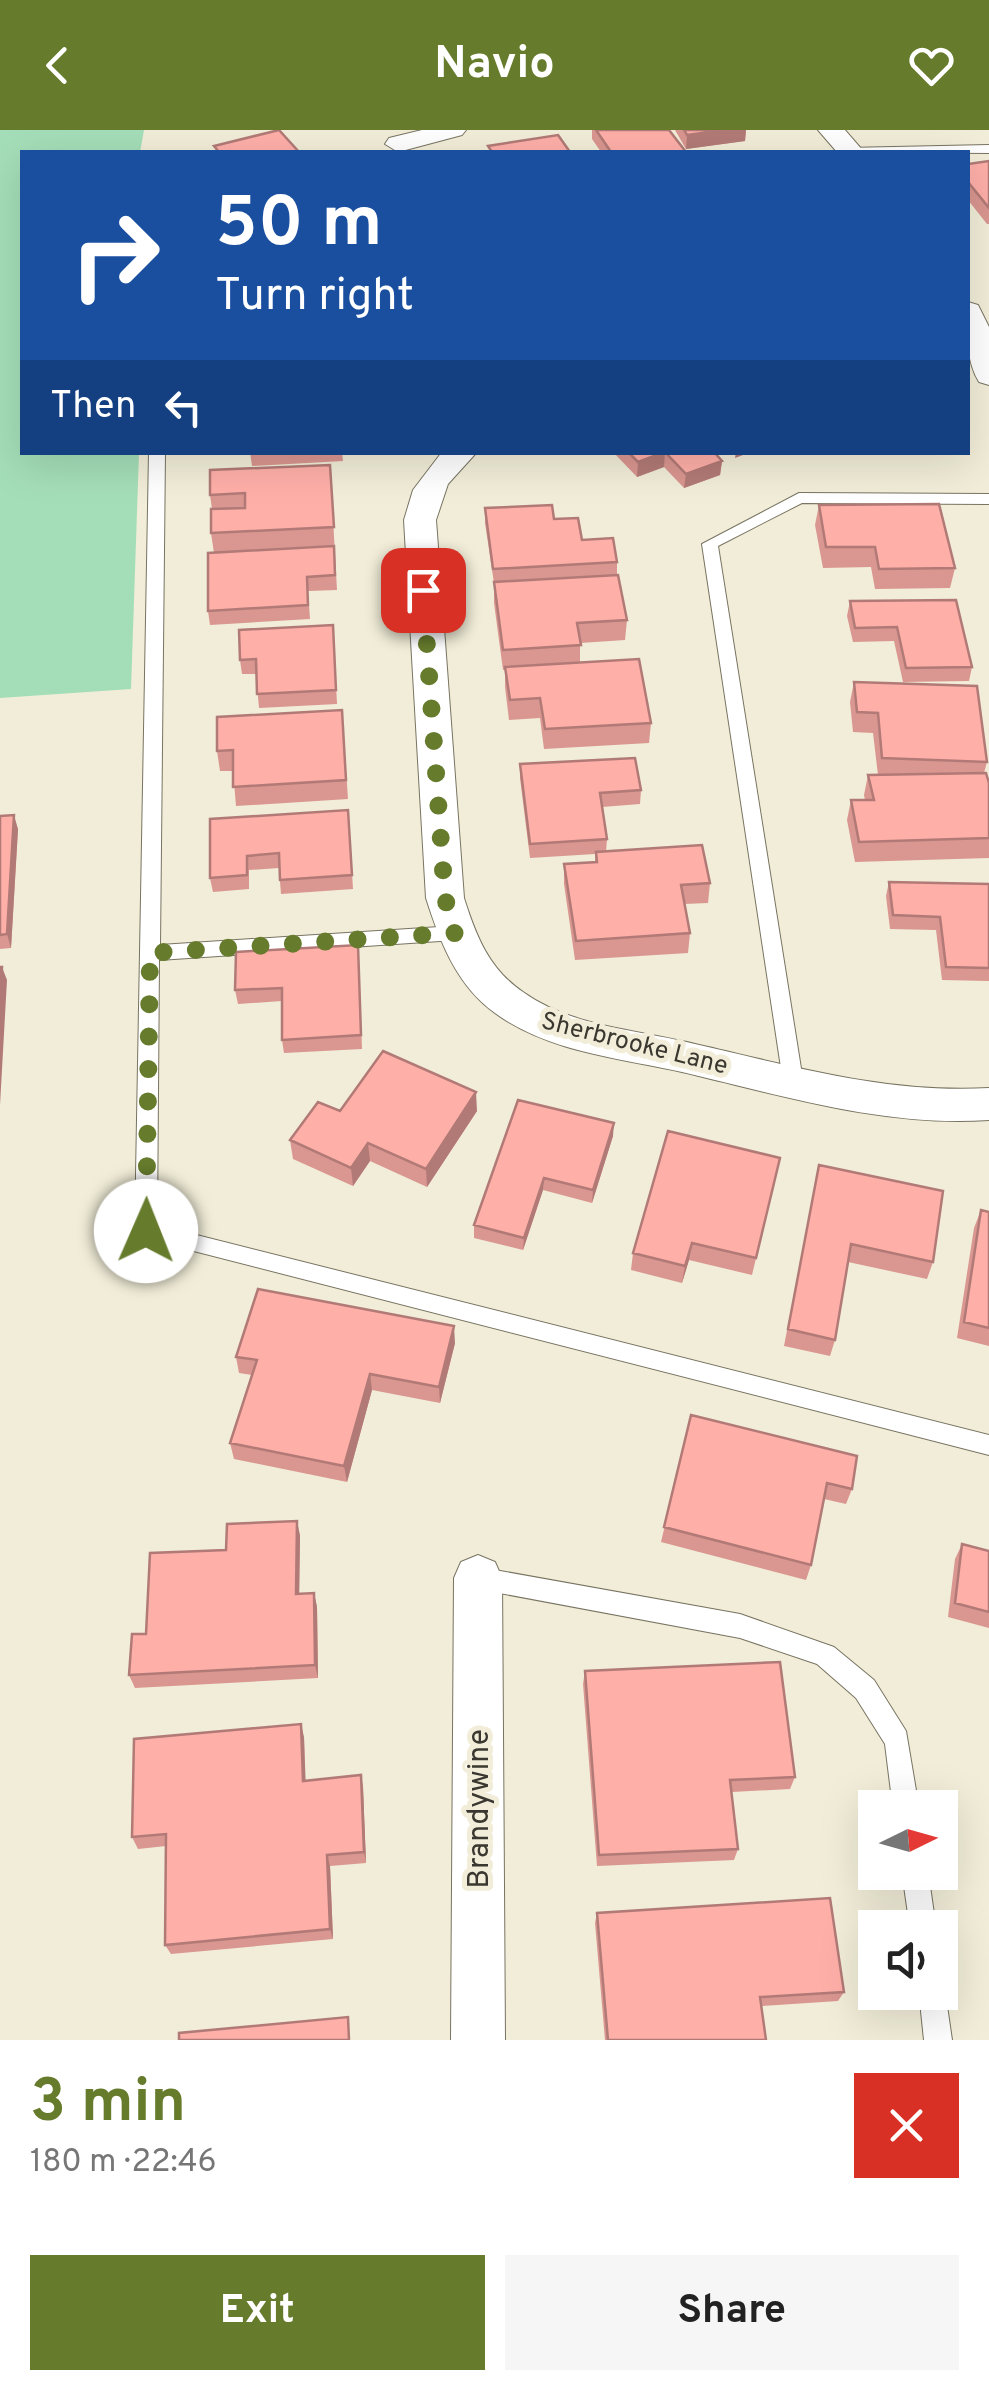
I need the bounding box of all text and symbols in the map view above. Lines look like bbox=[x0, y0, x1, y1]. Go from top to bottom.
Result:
text: Navio bbox=[434, 37, 555, 94]
icon: back bbox=[30, 38, 85, 93]
icon: heart bbox=[904, 38, 959, 93]
text: 50 m bbox=[215, 182, 382, 271]
icon: right bbox=[50, 190, 180, 320]
text: Turn right bbox=[215, 269, 414, 326]
icon: left bbox=[156, 380, 211, 435]
text: Then bbox=[50, 383, 136, 432]
pin bbox=[381, 548, 466, 633]
icon: arrive bbox=[396, 563, 451, 618]
street label: Sherbrooke Lane bbox=[538, 1006, 731, 1084]
position arrow bbox=[94, 1179, 198, 1283]
street label: Brandywine bbox=[462, 1729, 499, 1889]
north arrow bbox=[858, 1790, 958, 1890]
map controls bbox=[858, 1790, 958, 2010]
button: sound bbox=[858, 1910, 958, 2010]
text: 3 min bbox=[30, 2067, 186, 2143]
button: close bbox=[854, 2073, 959, 2178]
text: 180 m · 22:46 bbox=[30, 2143, 217, 2183]
button: Exit bbox=[30, 2255, 485, 2370]
button: Share bbox=[505, 2255, 959, 2370]

